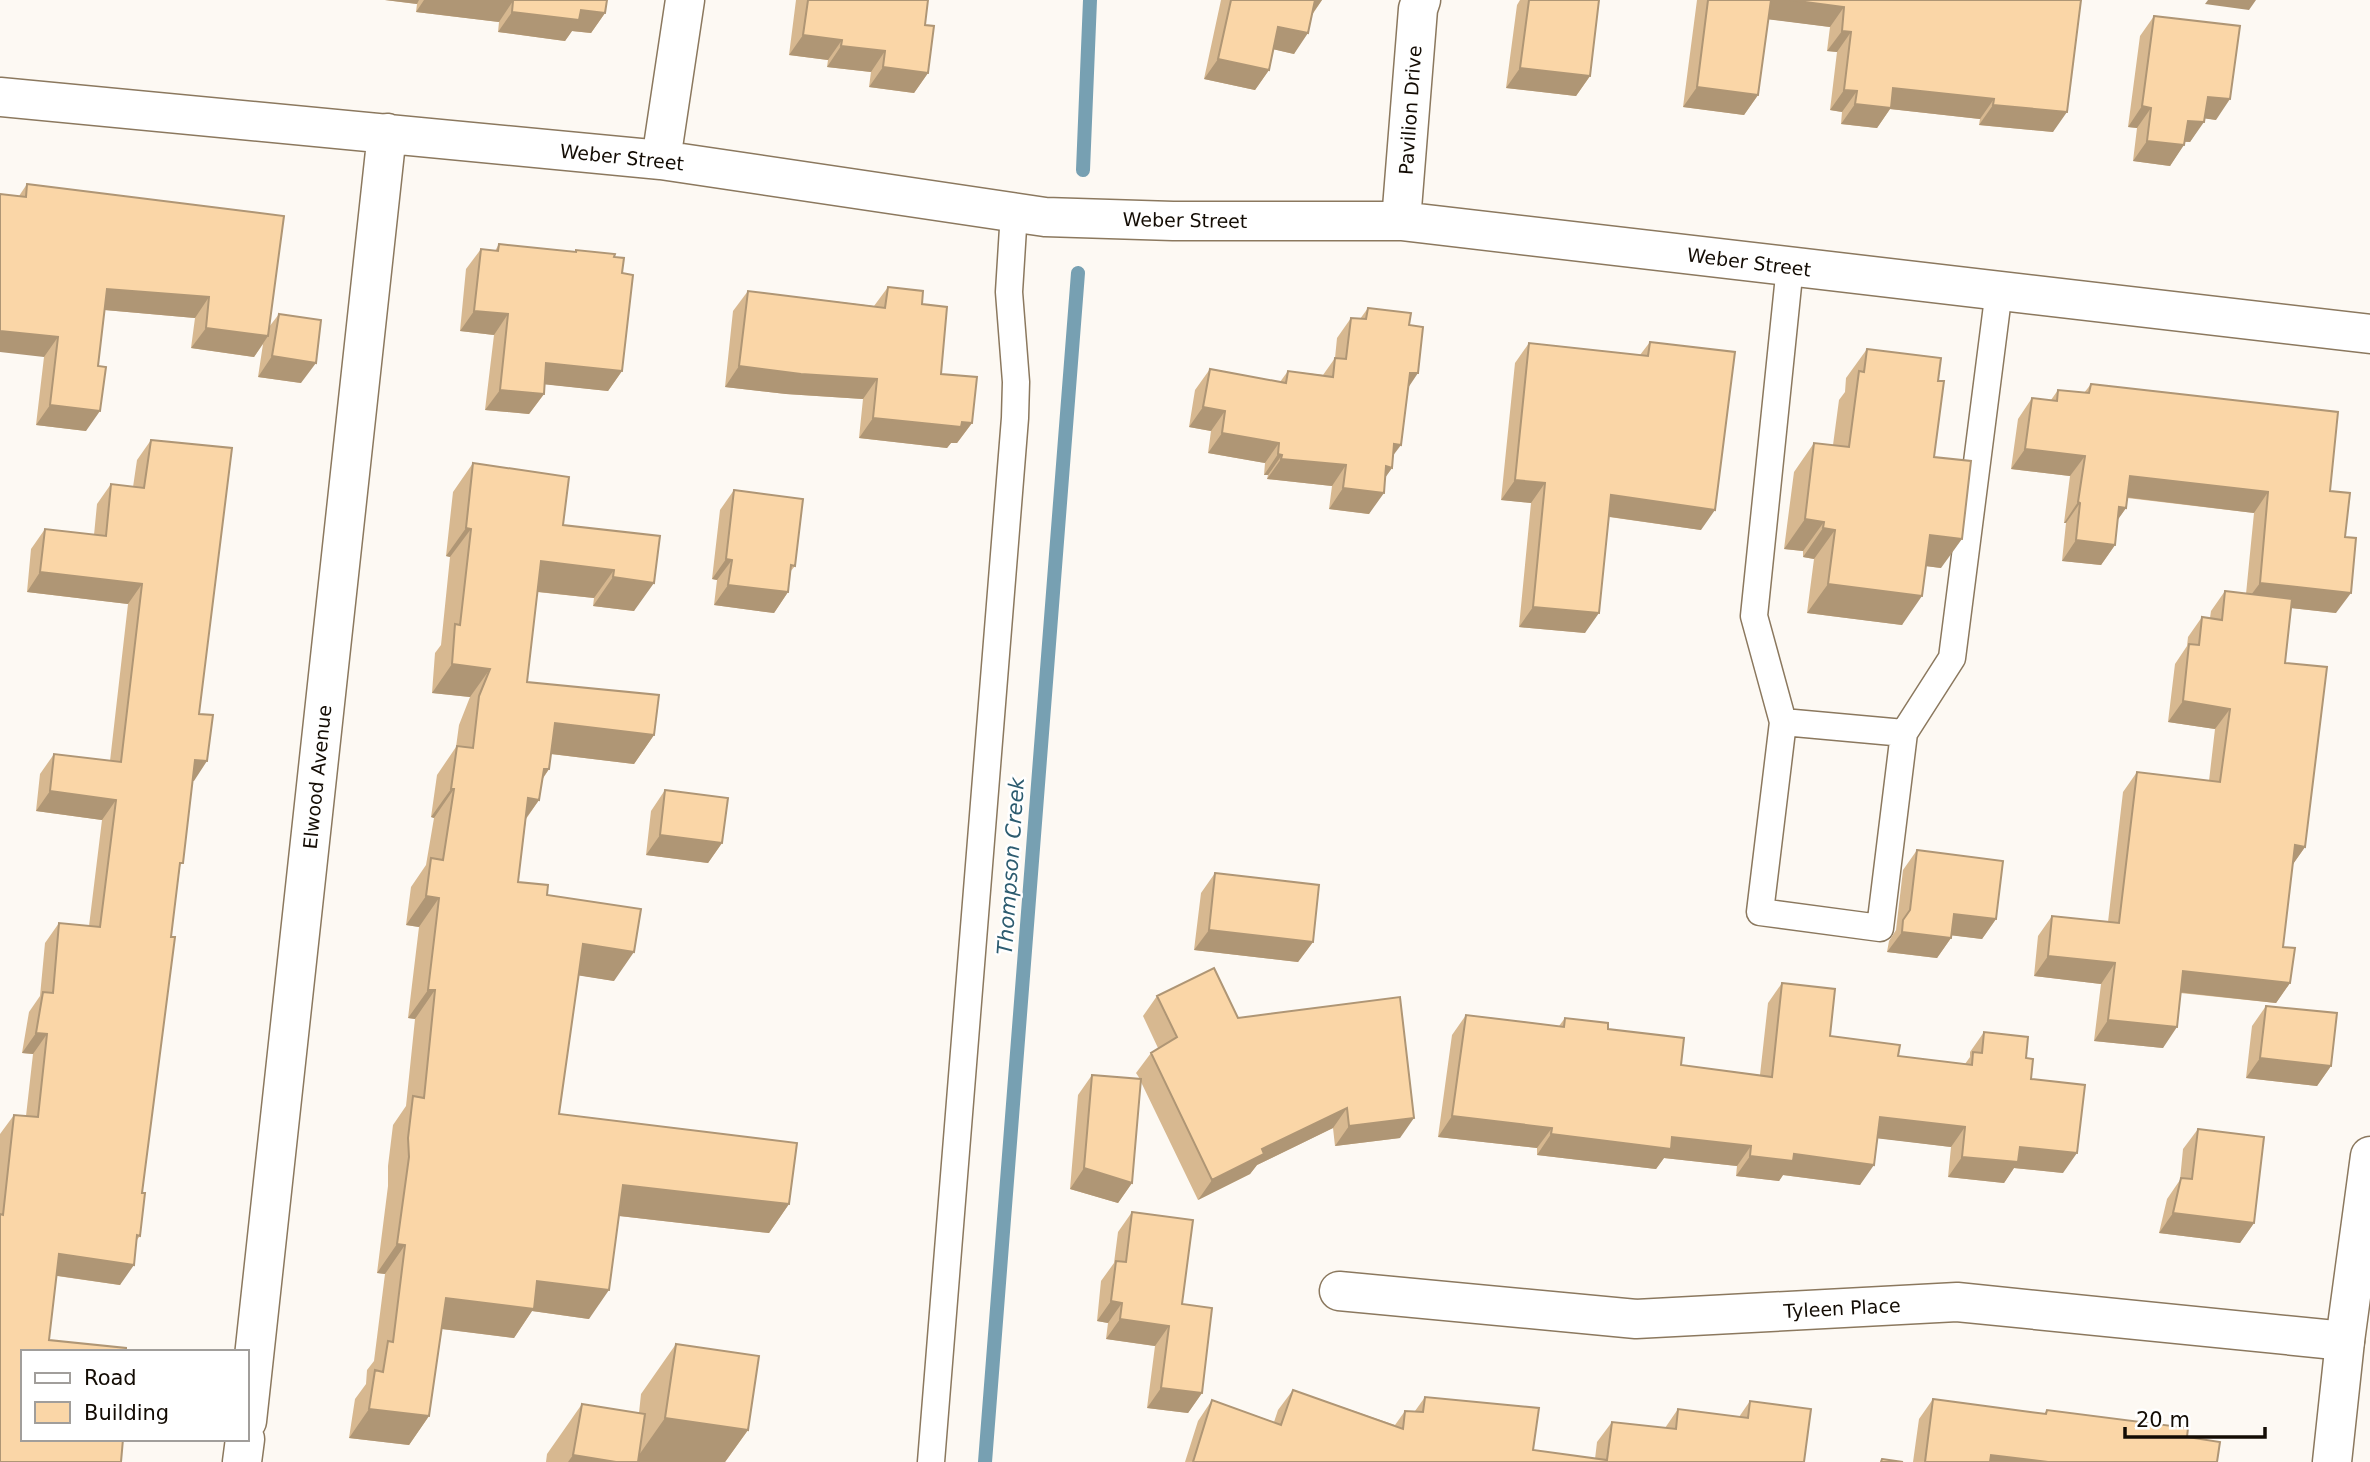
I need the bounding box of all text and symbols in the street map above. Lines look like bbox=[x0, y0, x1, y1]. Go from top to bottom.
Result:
street label: Pavilion Drive bbox=[1395, 45, 1425, 175]
street label: Weber Street bbox=[559, 140, 685, 174]
street label: Weber Street bbox=[1122, 208, 1248, 232]
street label: Weber Street bbox=[1686, 243, 1812, 281]
street label: Elwood Avenue bbox=[298, 704, 336, 850]
water label: Thompson Creek bbox=[993, 776, 1029, 956]
street label: Tyleen Place bbox=[1782, 1294, 1901, 1322]
legend bbox=[21, 1350, 248, 1441]
text: Road bbox=[84, 1366, 137, 1390]
scale bar bbox=[2125, 1396, 2265, 1440]
text: Building bbox=[84, 1401, 169, 1425]
text: 20 m bbox=[2136, 1408, 2190, 1432]

